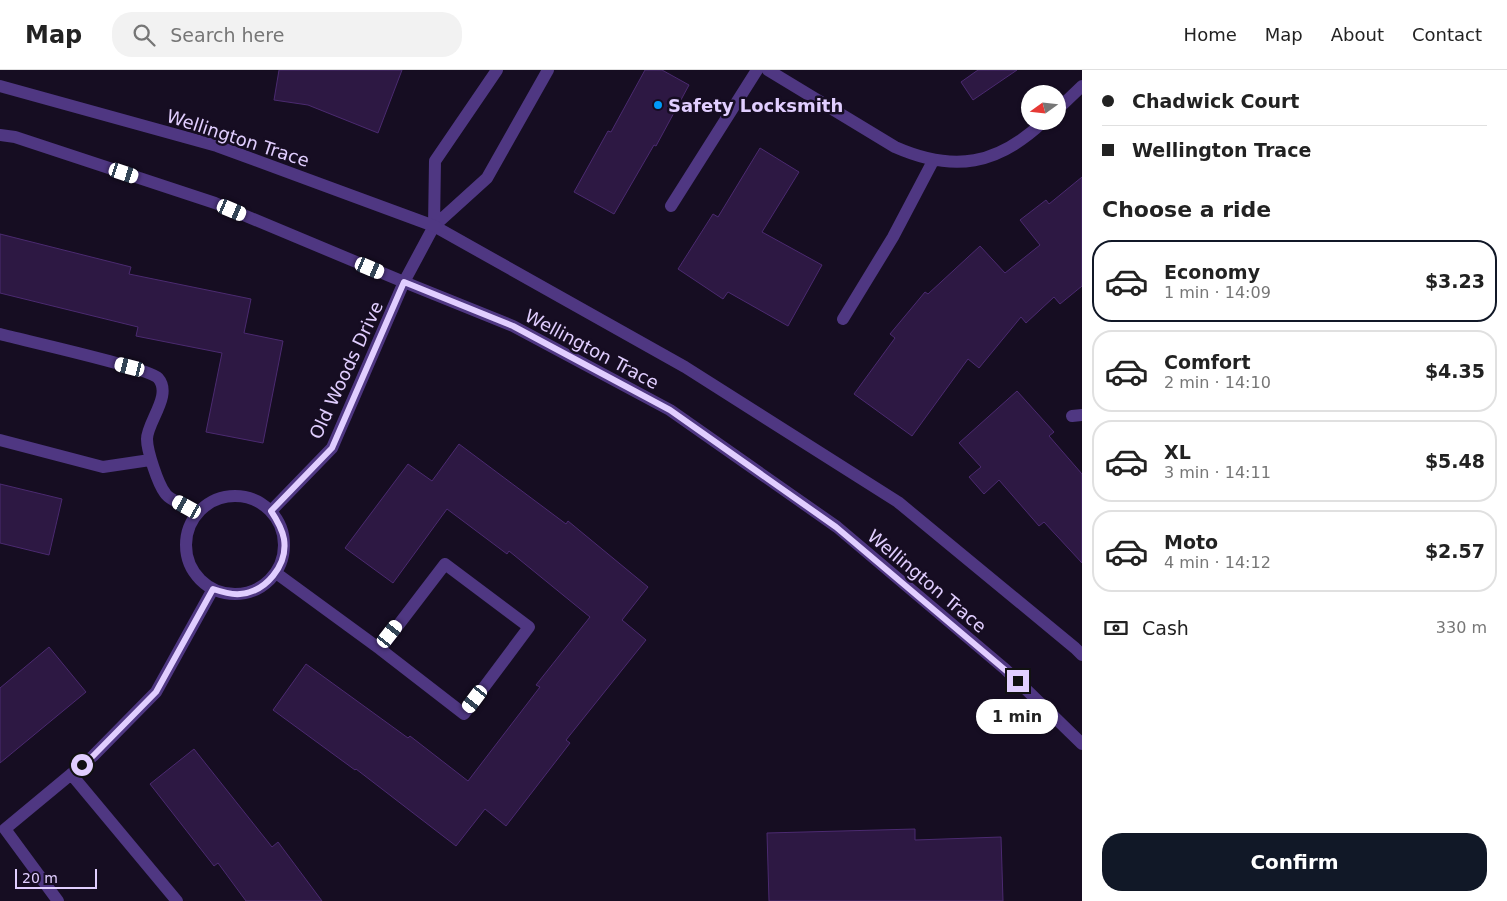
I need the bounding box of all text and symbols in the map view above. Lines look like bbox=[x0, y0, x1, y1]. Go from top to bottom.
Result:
search box bbox=[112, 12, 462, 57]
text: Map bbox=[25, 21, 82, 49]
icon: search bbox=[130, 21, 158, 49]
text: Search here bbox=[170, 24, 284, 46]
text: Home bbox=[1184, 24, 1237, 45]
text: Map bbox=[1265, 24, 1303, 45]
text: About bbox=[1331, 24, 1384, 45]
text: Contact bbox=[1412, 24, 1482, 45]
north arrow bbox=[1021, 85, 1066, 130]
map controls bbox=[1021, 85, 1066, 130]
text: Chadwick Court bbox=[1132, 90, 1299, 112]
place label: Safety Locksmith bbox=[668, 95, 843, 116]
marker: Safety Locksmith bbox=[652, 99, 664, 111]
street label: Wellington Trace bbox=[164, 105, 312, 171]
text: Wellington Trace bbox=[1132, 139, 1311, 161]
car bbox=[107, 161, 140, 185]
car bbox=[215, 197, 248, 223]
text: Choose a ride bbox=[1102, 197, 1271, 222]
car bbox=[353, 255, 386, 281]
icon: car bbox=[1104, 259, 1149, 304]
text: Economy bbox=[1164, 261, 1260, 283]
text: $3.23 bbox=[1425, 270, 1485, 292]
text: 1 min · 14:09 bbox=[1164, 283, 1271, 302]
street label: Old Woods Drive bbox=[305, 298, 387, 442]
street label: Wellington Trace bbox=[521, 305, 663, 393]
icon: car bbox=[1104, 349, 1149, 394]
text: Comfort bbox=[1164, 351, 1251, 373]
car bbox=[113, 356, 146, 378]
text: $4.35 bbox=[1425, 360, 1485, 382]
text: 2 min · 14:10 bbox=[1164, 373, 1271, 392]
icon: car bbox=[1104, 439, 1149, 484]
text: XL bbox=[1164, 441, 1191, 463]
text: $5.48 bbox=[1425, 450, 1485, 472]
text: 3 min · 14:11 bbox=[1164, 463, 1271, 482]
car bbox=[170, 493, 203, 521]
street label: Wellington Trace bbox=[863, 525, 991, 637]
icon: car bbox=[1104, 529, 1149, 574]
text: Moto bbox=[1164, 531, 1218, 553]
text: $2.57 bbox=[1425, 540, 1485, 562]
text: 4 min · 14:12 bbox=[1164, 553, 1271, 572]
icon: cash bbox=[1102, 614, 1130, 642]
text: Cash bbox=[1142, 617, 1189, 639]
car bbox=[374, 618, 405, 650]
text: 330 m bbox=[1436, 618, 1487, 637]
route end bbox=[1007, 670, 1029, 692]
car bbox=[459, 683, 490, 715]
callout: 1 min bbox=[977, 698, 1059, 734]
text: 1 min bbox=[992, 707, 1042, 726]
route start bbox=[71, 754, 93, 776]
button: Confirm bbox=[1102, 833, 1487, 891]
scale bar bbox=[15, 866, 98, 889]
text: 20 m bbox=[22, 870, 58, 886]

